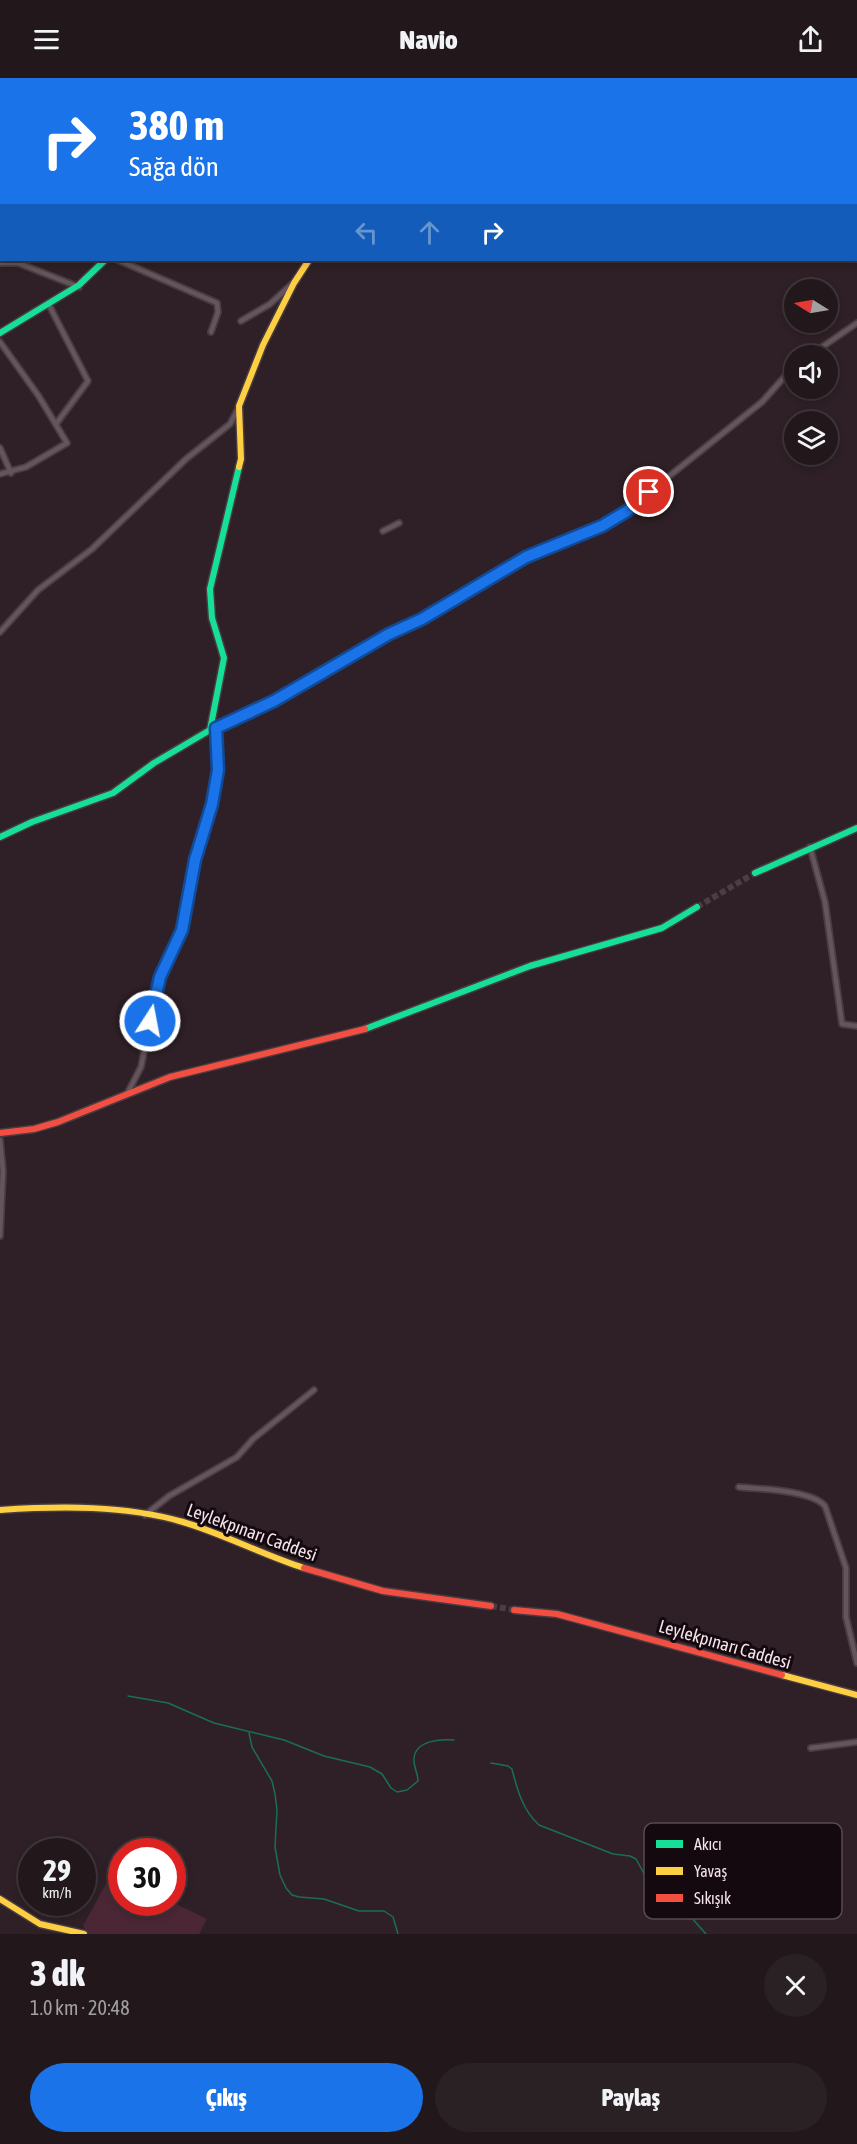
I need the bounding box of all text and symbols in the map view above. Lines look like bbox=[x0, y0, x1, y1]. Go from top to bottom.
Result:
icon: menu bbox=[30, 23, 63, 56]
icon: share bbox=[794, 23, 827, 56]
text: Navio bbox=[399, 24, 458, 55]
text: 380 m bbox=[129, 101, 224, 149]
icon: right bbox=[30, 102, 108, 180]
text: Sağa dön bbox=[129, 151, 219, 182]
icon: left bbox=[350, 216, 383, 249]
icon: ahead bbox=[413, 216, 446, 249]
icon: right bbox=[476, 216, 509, 249]
north arrow bbox=[784, 279, 838, 333]
map controls bbox=[784, 279, 838, 465]
button: sound bbox=[784, 345, 838, 399]
button: layers bbox=[784, 411, 838, 465]
pin bbox=[623, 466, 674, 517]
icon: arrive bbox=[632, 475, 665, 508]
position arrow bbox=[118, 989, 182, 1053]
street label: Leylekpınarı Caddesi bbox=[184, 1499, 320, 1565]
street label: Leylekpınarı Caddesi bbox=[656, 1615, 794, 1673]
legend bbox=[644, 1823, 842, 1919]
text: Akıcı bbox=[694, 1835, 722, 1853]
speed limit sign: 30 bbox=[108, 1838, 186, 1916]
text: 29 bbox=[43, 1853, 71, 1887]
text: Yavaş bbox=[694, 1862, 727, 1881]
text: km/h bbox=[42, 1884, 72, 1901]
text: Sıkışık bbox=[694, 1889, 731, 1908]
text: 3 dk bbox=[30, 1952, 85, 1994]
button: close bbox=[764, 1954, 827, 2017]
text: 1.0 km · 20:48 bbox=[30, 1996, 130, 2019]
button: Çıkış bbox=[30, 2063, 423, 2132]
button: Paylaş bbox=[435, 2063, 827, 2132]

